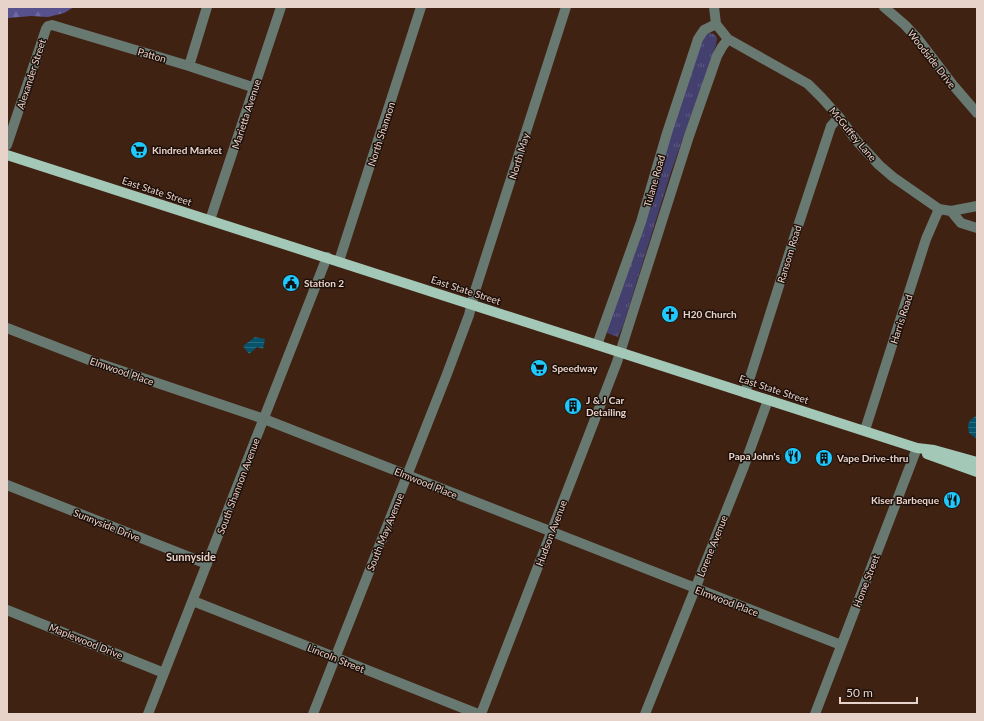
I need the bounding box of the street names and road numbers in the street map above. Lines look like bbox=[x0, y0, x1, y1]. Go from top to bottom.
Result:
street label: Woodside Drive bbox=[905, 27, 959, 91]
street label: Alexander Street bbox=[14, 37, 48, 111]
street label: Patton bbox=[136, 45, 168, 65]
street label: Marietta Avenue bbox=[229, 78, 263, 150]
street label: North Shannon bbox=[365, 100, 397, 168]
street label: McGuffey Lane bbox=[827, 105, 879, 163]
street label: North May bbox=[506, 131, 532, 181]
street label: Tulane Road bbox=[641, 154, 667, 208]
street label: East State Street bbox=[121, 174, 194, 208]
street label: Ransom Road bbox=[775, 224, 803, 284]
street label: East State Street bbox=[430, 273, 503, 307]
street label: Harris Road bbox=[887, 293, 915, 345]
street label: Elmwood Place bbox=[88, 354, 156, 388]
street label: East State Street bbox=[738, 372, 811, 406]
street label: South Shannon Avenue bbox=[214, 436, 262, 536]
street label: Elmwood Place bbox=[393, 465, 459, 501]
street label: South May Avenue bbox=[364, 491, 406, 573]
street label: Hudson Avenue bbox=[533, 498, 569, 568]
street label: Sunnyside Drive bbox=[72, 506, 142, 544]
street label: Lorene Avenue bbox=[694, 513, 730, 579]
street label: Home Street bbox=[850, 553, 882, 609]
street label: Elmwood Place bbox=[694, 583, 760, 619]
street label: Maplewood Drive bbox=[47, 621, 125, 661]
street label: Lincoln Street bbox=[306, 641, 367, 675]

